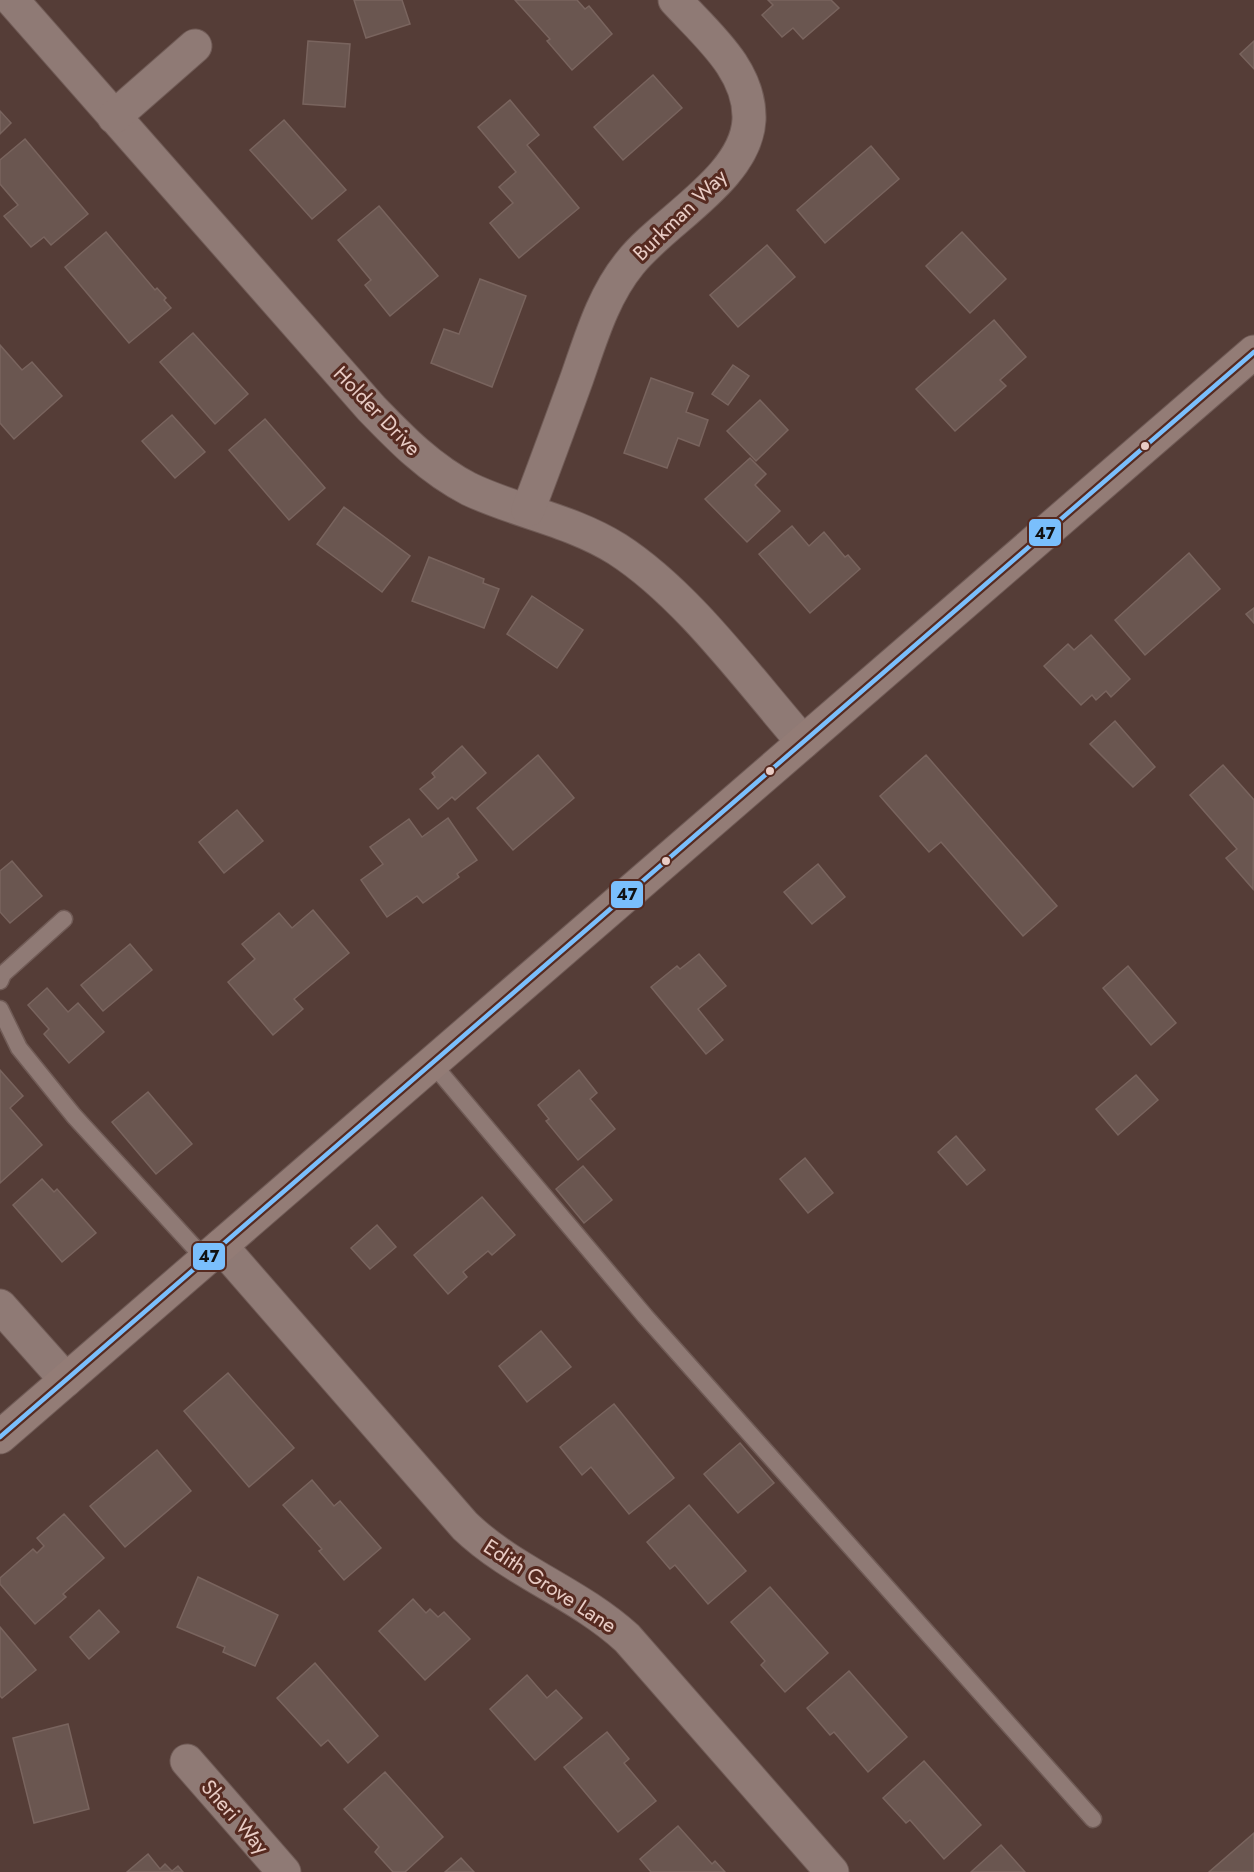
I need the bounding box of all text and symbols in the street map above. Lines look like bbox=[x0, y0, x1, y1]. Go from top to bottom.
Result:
street label: Burkman Way bbox=[626, 162, 734, 268]
street label: Holder Drive bbox=[327, 359, 428, 463]
unlabelled marker bbox=[1139, 440, 1151, 452]
line badge: 47 bbox=[1028, 518, 1062, 547]
text: 47 bbox=[1035, 522, 1056, 545]
unlabelled marker bbox=[764, 765, 776, 777]
unlabelled marker bbox=[660, 855, 672, 867]
line badge: 47 bbox=[610, 880, 644, 909]
text: 47 bbox=[617, 883, 638, 906]
line badge: 47 bbox=[192, 1242, 226, 1271]
text: 47 bbox=[199, 1245, 220, 1268]
street label: Edith Grove Lane bbox=[478, 1532, 623, 1640]
street label: Sheri Way bbox=[194, 1773, 276, 1861]

